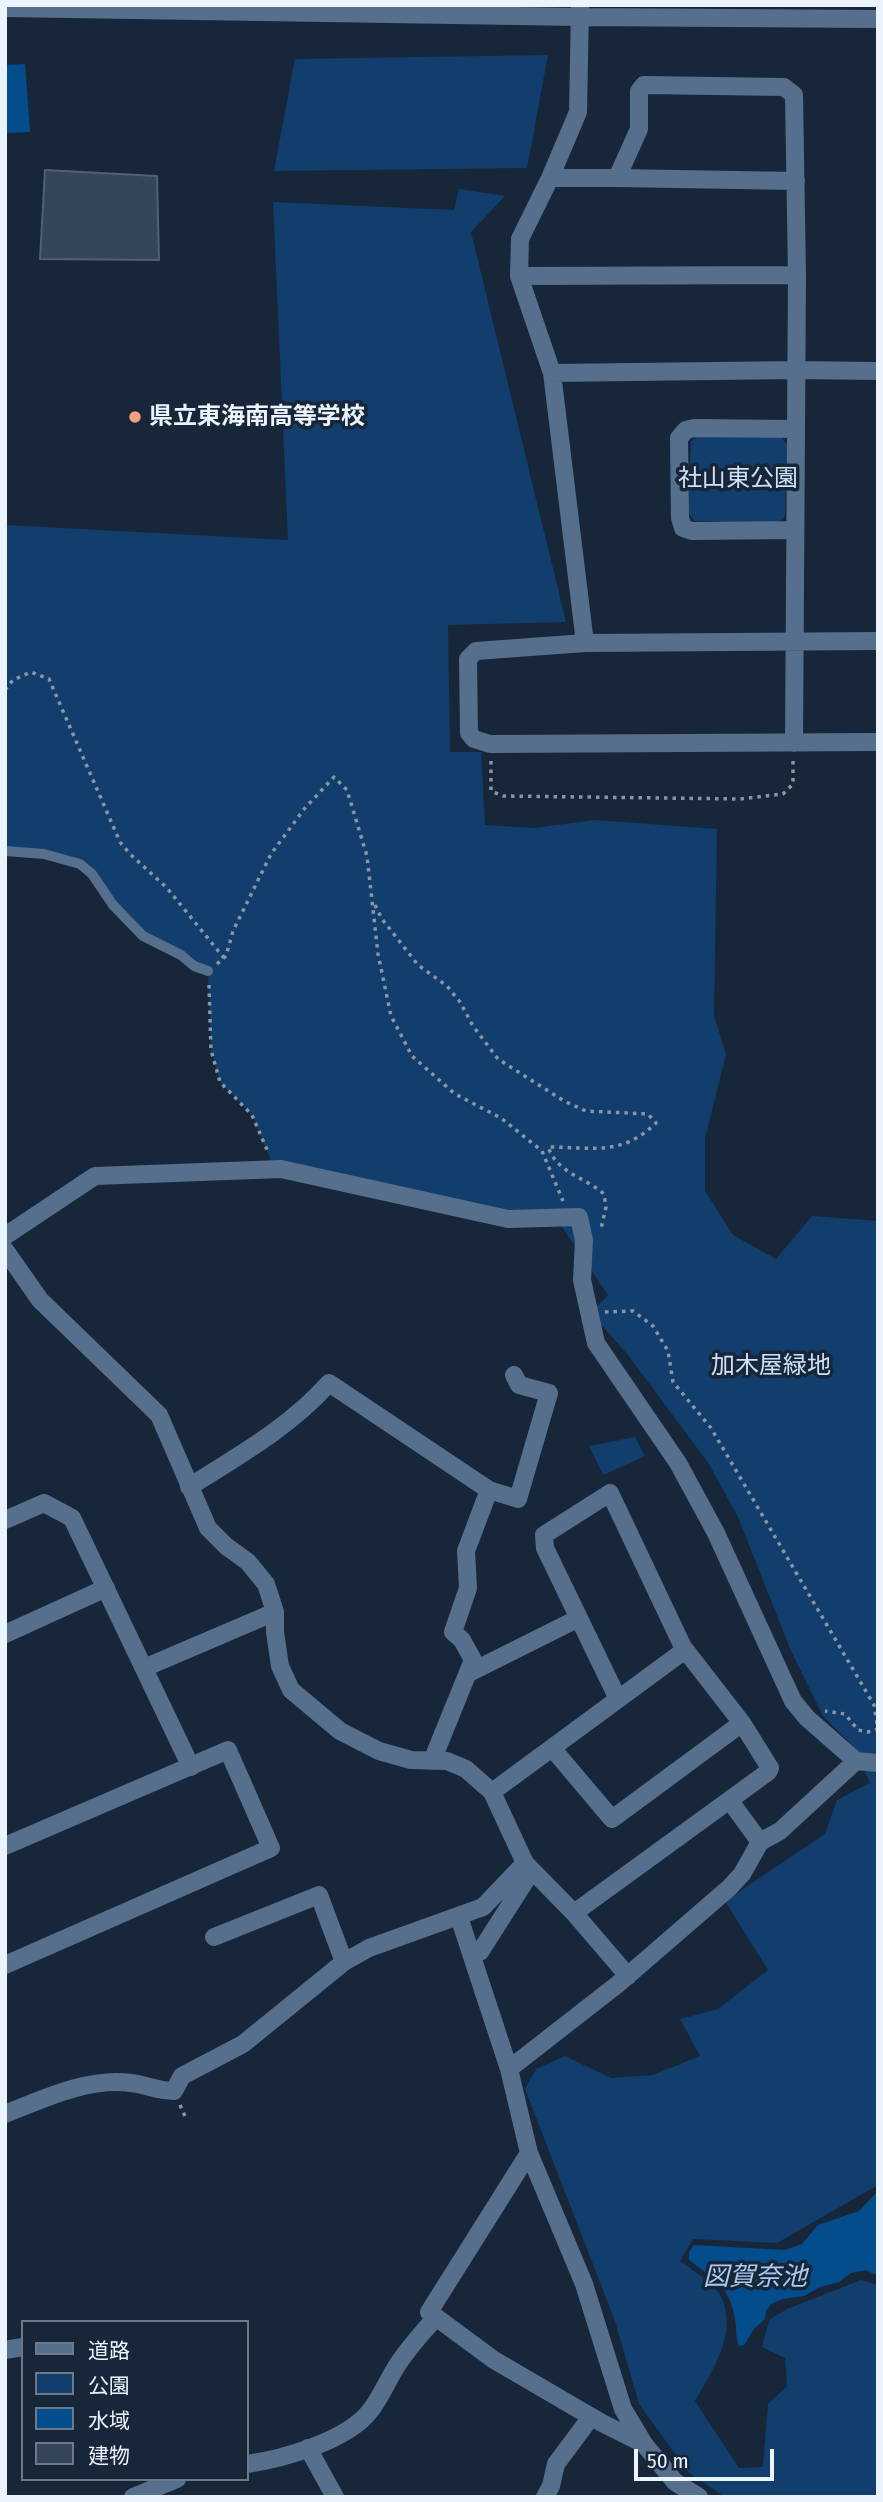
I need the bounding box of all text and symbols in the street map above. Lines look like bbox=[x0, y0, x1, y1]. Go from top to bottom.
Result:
place label: 県立東海南高等学校 bbox=[149, 403, 365, 431]
marker: 県立東海南高等学校 bbox=[127, 409, 143, 425]
park label: 社山東公園 bbox=[678, 465, 798, 493]
park label: 加木屋緑地 bbox=[711, 1352, 831, 1380]
water label: 図賀奈池 bbox=[703, 2262, 807, 2294]
legend bbox=[21, 2320, 248, 2481]
text: 道路 bbox=[88, 2338, 130, 2364]
text: 公園 bbox=[88, 2373, 130, 2399]
text: 水域 bbox=[88, 2408, 130, 2434]
scale bar bbox=[638, 2436, 778, 2480]
text: 建物 bbox=[88, 2443, 130, 2469]
text: 50 m bbox=[647, 2448, 689, 2474]

